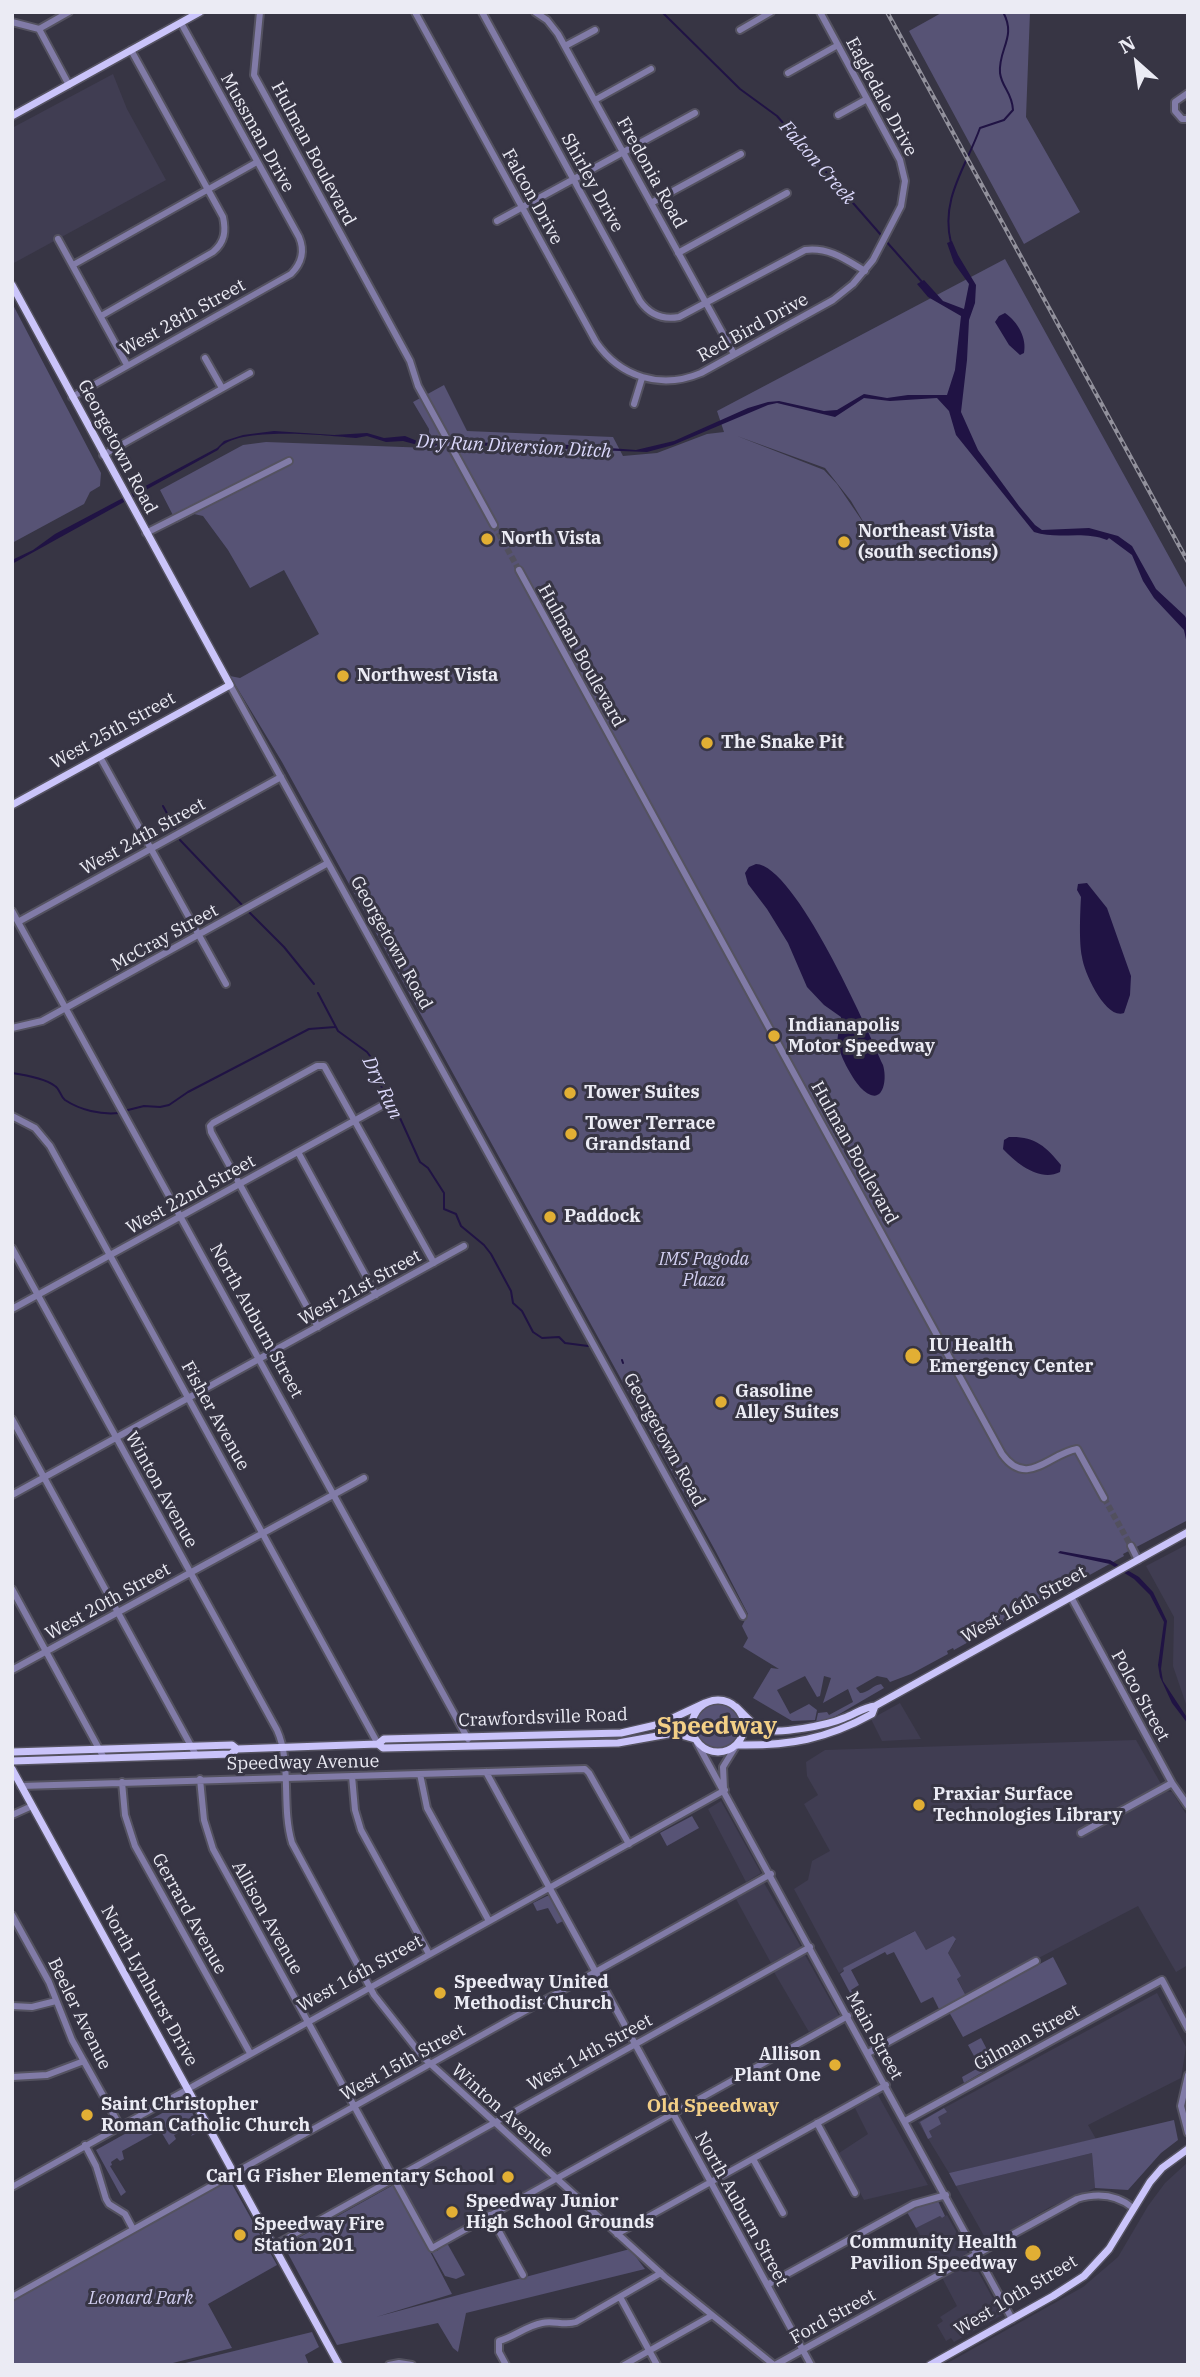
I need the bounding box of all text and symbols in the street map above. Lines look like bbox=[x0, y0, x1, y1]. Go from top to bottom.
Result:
north arrow bbox=[1102, 28, 1172, 98]
text: N bbox=[1115, 30, 1139, 59]
street label: Eagledale Drive bbox=[841, 34, 921, 160]
street label: Mussman Drive bbox=[215, 70, 299, 196]
street label: Hulman Boulevard bbox=[266, 78, 360, 230]
street label: Fredonia Road bbox=[612, 114, 690, 232]
water label: Falcon Creek bbox=[774, 116, 860, 210]
street label: Shirley Drive bbox=[556, 130, 628, 236]
street label: Falcon Drive bbox=[497, 145, 567, 249]
street label: West 28th Street bbox=[117, 275, 249, 361]
street label: Red Bird Drive bbox=[694, 289, 812, 367]
street label: Georgetown Road bbox=[72, 376, 162, 518]
water label: Dry Run Diversion Ditch bbox=[416, 431, 612, 463]
place label: Northeast Vista (south sections) bbox=[858, 521, 998, 564]
place label: North Vista bbox=[501, 528, 601, 550]
marker: North Vista bbox=[479, 531, 495, 547]
marker: Northeast Vista (south sections) bbox=[836, 534, 852, 550]
street label: Hulman Boulevard bbox=[533, 581, 629, 731]
place label: Northwest Vista bbox=[357, 665, 498, 687]
marker: Northwest Vista bbox=[335, 668, 351, 684]
street label: West 25th Street bbox=[47, 688, 179, 774]
place label: The Snake Pit bbox=[721, 732, 844, 754]
marker: The Snake Pit bbox=[699, 735, 715, 751]
street label: West 24th Street bbox=[77, 794, 209, 880]
street label: Georgetown Road bbox=[345, 873, 437, 1013]
street label: McCray Street bbox=[108, 900, 222, 976]
place label: Indianapolis Motor Speedway bbox=[788, 1015, 935, 1058]
marker: Indianapolis Motor Speedway bbox=[766, 1028, 782, 1044]
water label: Dry Run bbox=[357, 1053, 407, 1123]
street label: Hulman Boulevard bbox=[806, 1078, 902, 1228]
place label: Tower Suites bbox=[584, 1082, 700, 1104]
marker: Tower Suites bbox=[562, 1085, 578, 1101]
place label: Tower Terrace Grandstand bbox=[585, 1113, 715, 1156]
marker: Tower Terrace Grandstand bbox=[563, 1126, 579, 1142]
street label: West 22nd Street bbox=[123, 1151, 259, 1239]
place label: Paddock bbox=[564, 1206, 640, 1228]
marker: Paddock bbox=[542, 1209, 558, 1225]
street label: North Auburn Street bbox=[205, 1240, 307, 1402]
street label: West 21st Street bbox=[295, 1245, 425, 1331]
park label: IMS Pagoda Plaza bbox=[659, 1249, 749, 1292]
place label: IU Health Emergency Center bbox=[929, 1335, 1093, 1378]
marker: IU Health Emergency Center bbox=[903, 1346, 923, 1366]
street label: Fisher Avenue bbox=[176, 1358, 254, 1474]
street label: Georgetown Road bbox=[618, 1370, 710, 1510]
place label: Gasoline Alley Suites bbox=[735, 1381, 839, 1424]
marker: Gasoline Alley Suites bbox=[713, 1394, 729, 1410]
street label: Winton Avenue bbox=[120, 1428, 202, 1552]
street label: West 20th Street bbox=[42, 1559, 174, 1645]
street label: West 16th Street bbox=[958, 1562, 1090, 1648]
street label: Polco Street bbox=[1106, 1647, 1174, 1745]
street label: Crawfordsville Road bbox=[458, 1704, 628, 1732]
district label: Speedway bbox=[657, 1713, 777, 1741]
street label: Speedway Avenue bbox=[226, 1751, 380, 1775]
place label: Praxiar Surface Technologies Library bbox=[933, 1784, 1123, 1826]
marker: Praxiar Surface Technologies Library bbox=[911, 1797, 927, 1813]
street label: Gerrard Avenue bbox=[147, 1850, 231, 1978]
street label: Allison Avenue bbox=[227, 1857, 307, 1979]
street label: North Lynhurst Drive bbox=[96, 1902, 202, 2070]
street label: West 16th Street bbox=[294, 1931, 426, 2017]
street label: Beeler Avenue bbox=[43, 1955, 115, 2073]
place label: Speedway United Methodist Church bbox=[454, 1972, 612, 2014]
marker: Speedway United Methodist Church bbox=[432, 1985, 448, 2001]
street label: Main Street bbox=[841, 1988, 907, 2084]
street label: Gilman Street bbox=[970, 2000, 1084, 2076]
street label: West 14th Street bbox=[524, 2010, 656, 2096]
street label: West 15th Street bbox=[337, 2020, 469, 2106]
place label: Allison Plant One bbox=[734, 2044, 821, 2086]
marker: Allison Plant One bbox=[827, 2057, 843, 2073]
street label: Winton Avenue bbox=[447, 2060, 557, 2162]
place label: Saint Christopher Roman Catholic Church bbox=[101, 2094, 310, 2136]
district label: Old Speedway bbox=[647, 2096, 779, 2118]
marker: Saint Christopher Roman Catholic Church bbox=[79, 2107, 95, 2123]
street label: North Auburn Street bbox=[690, 2128, 792, 2290]
place label: Carl G Fisher Elementary School bbox=[206, 2166, 494, 2188]
marker: Carl G Fisher Elementary School bbox=[500, 2169, 516, 2185]
place label: Speedway Junior High School Grounds bbox=[466, 2191, 654, 2234]
marker: Speedway Junior High School Grounds bbox=[444, 2204, 460, 2220]
place label: Speedway Fire Station 201 bbox=[254, 2214, 385, 2256]
marker: Speedway Fire Station 201 bbox=[232, 2227, 248, 2243]
place label: Community Health Pavilion Speedway bbox=[849, 2232, 1017, 2274]
marker: Community Health Pavilion Speedway bbox=[1023, 2243, 1043, 2263]
street label: West 10th Street bbox=[951, 2251, 1081, 2341]
street label: Ford Street bbox=[787, 2285, 879, 2349]
park label: Leonard Park bbox=[88, 2288, 194, 2310]

